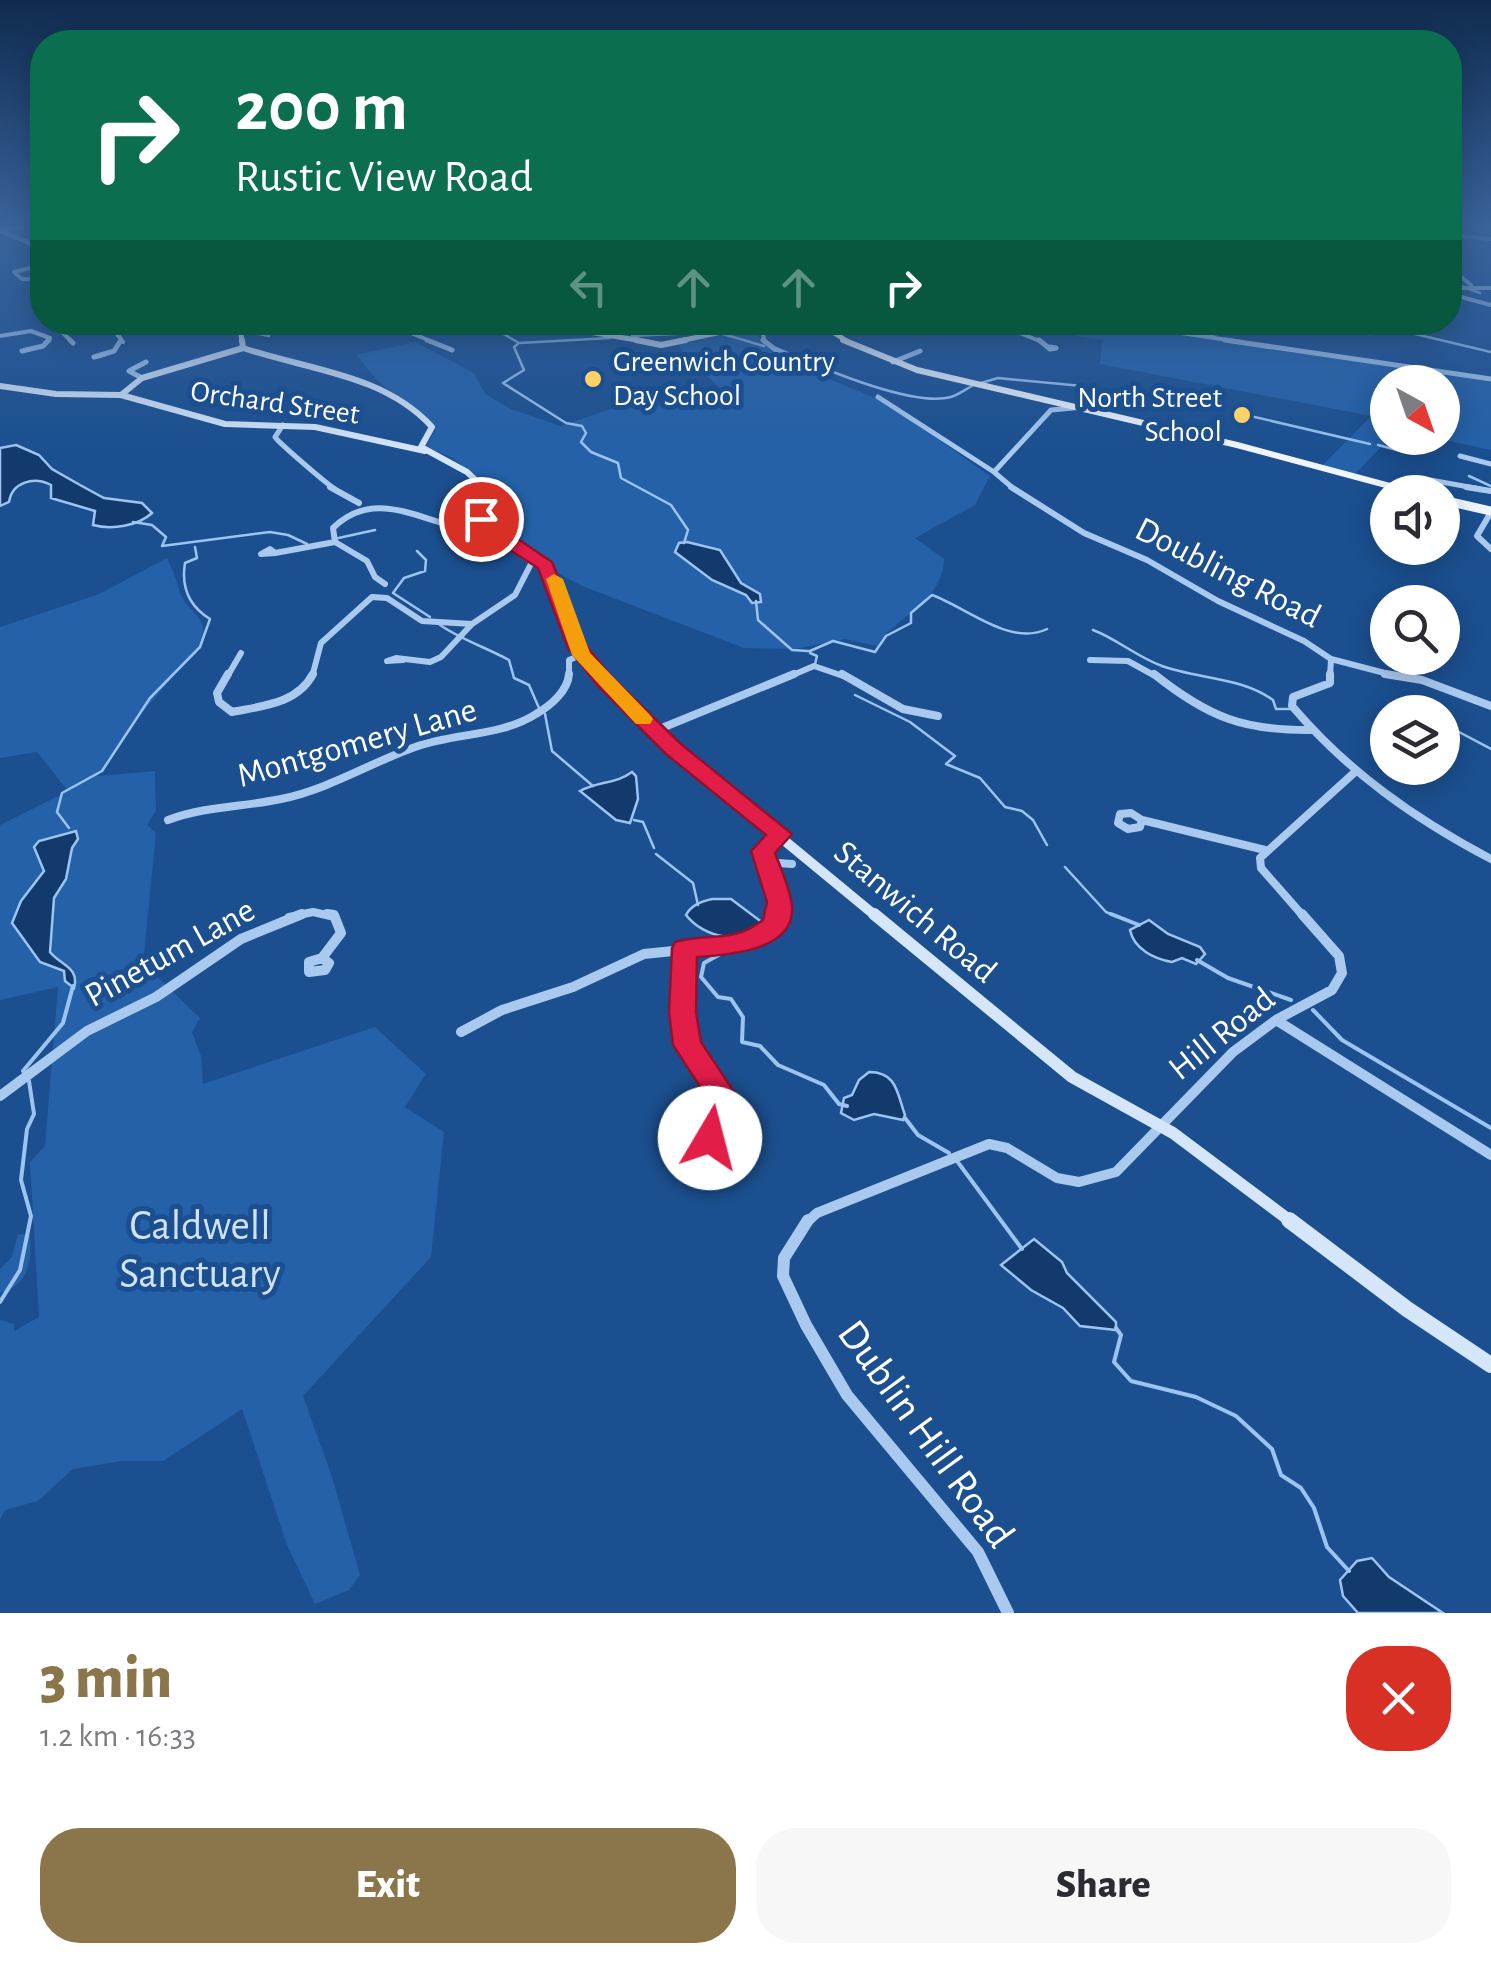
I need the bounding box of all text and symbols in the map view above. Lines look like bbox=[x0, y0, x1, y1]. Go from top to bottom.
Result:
icon: right bbox=[70, 70, 200, 200]
text: 200 m bbox=[235, 73, 408, 143]
text: Rustic View Road bbox=[235, 155, 533, 200]
icon: left bbox=[561, 260, 616, 315]
icon: ahead bbox=[666, 260, 721, 315]
icon: ahead bbox=[771, 260, 826, 315]
icon: right bbox=[876, 260, 931, 315]
place label: Greenwich Country Day School bbox=[613, 347, 835, 411]
north arrow bbox=[1370, 365, 1460, 455]
map controls bbox=[1370, 365, 1460, 785]
marker: Greenwich Country Day School bbox=[582, 368, 604, 390]
street label: Orchard Street bbox=[189, 376, 362, 430]
place label: North Street School bbox=[1077, 383, 1222, 447]
marker: North Street School bbox=[1231, 404, 1253, 426]
button: sound bbox=[1370, 475, 1460, 565]
pin bbox=[439, 477, 524, 562]
icon: arrive bbox=[454, 492, 509, 547]
street label: Doubling Road bbox=[1130, 511, 1326, 635]
button: search bbox=[1370, 585, 1460, 675]
street label: Montgomery Lane bbox=[233, 692, 481, 794]
button: layers bbox=[1370, 695, 1460, 785]
street label: Stanwich Road bbox=[827, 834, 1003, 990]
street label: Pinetum Lane bbox=[79, 892, 261, 1014]
street label: Hill Road bbox=[1162, 981, 1282, 1087]
position arrow bbox=[658, 1086, 762, 1190]
park label: Caldwell Sanctuary bbox=[119, 1205, 281, 1295]
street label: Dublin Hill Road bbox=[830, 1313, 1022, 1555]
button: close bbox=[1346, 1646, 1451, 1751]
text: 3 min bbox=[40, 1649, 172, 1709]
text: 1.2 km · 16:33 bbox=[40, 1720, 196, 1752]
button: Exit bbox=[40, 1828, 736, 1943]
button: Share bbox=[756, 1828, 1451, 1943]

